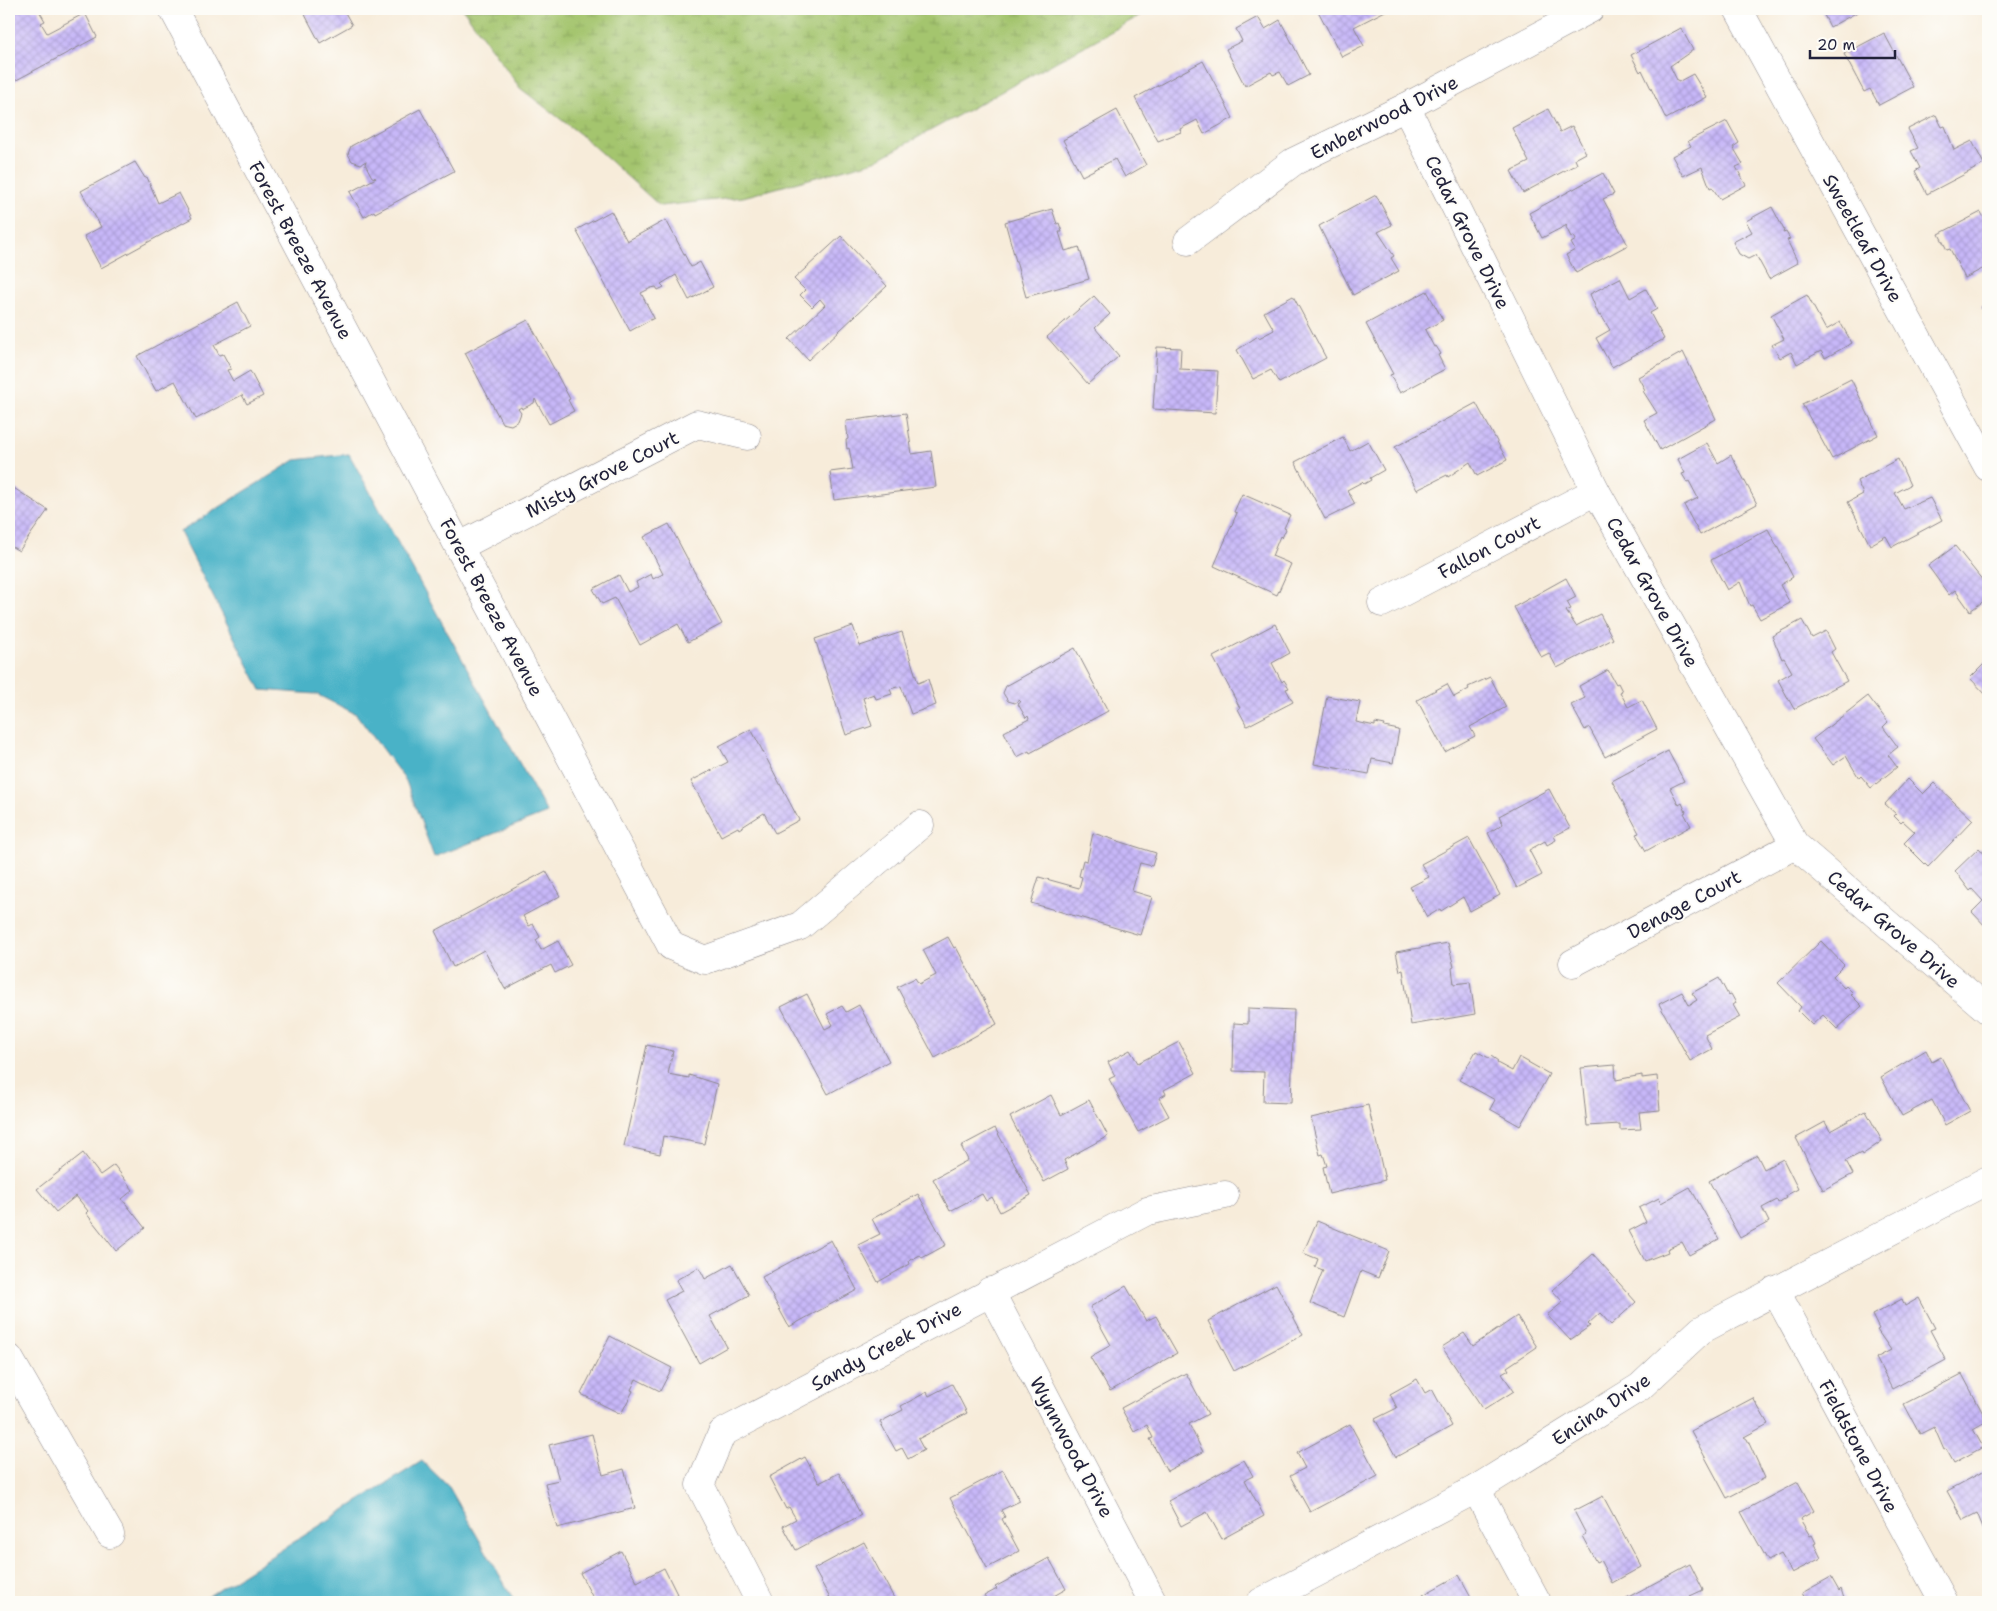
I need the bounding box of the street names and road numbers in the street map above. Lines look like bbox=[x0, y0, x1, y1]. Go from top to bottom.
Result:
street label: Emberwood Drive bbox=[1306, 69, 1462, 166]
street label: Cedar Grove Drive bbox=[1419, 151, 1516, 313]
street label: Forest Breeze Avenue bbox=[243, 157, 358, 344]
street label: Sweetleaf Drive bbox=[1817, 170, 1908, 307]
street label: Misty Grove Court bbox=[521, 425, 683, 524]
street label: Fallon Court bbox=[1434, 510, 1545, 585]
street label: Cedar Grove Drive bbox=[1601, 513, 1704, 672]
street label: Forest Breeze Avenue bbox=[434, 514, 549, 701]
street label: Denage Court bbox=[1623, 864, 1745, 945]
street label: Cedar Grove Drive bbox=[1822, 865, 1965, 994]
street label: Sandy Creek Drive bbox=[807, 1296, 966, 1397]
street label: Encina Drive bbox=[1547, 1367, 1655, 1452]
street label: Wynnwood Drive bbox=[1024, 1372, 1119, 1522]
street label: Fieldstone Drive bbox=[1813, 1375, 1904, 1517]

